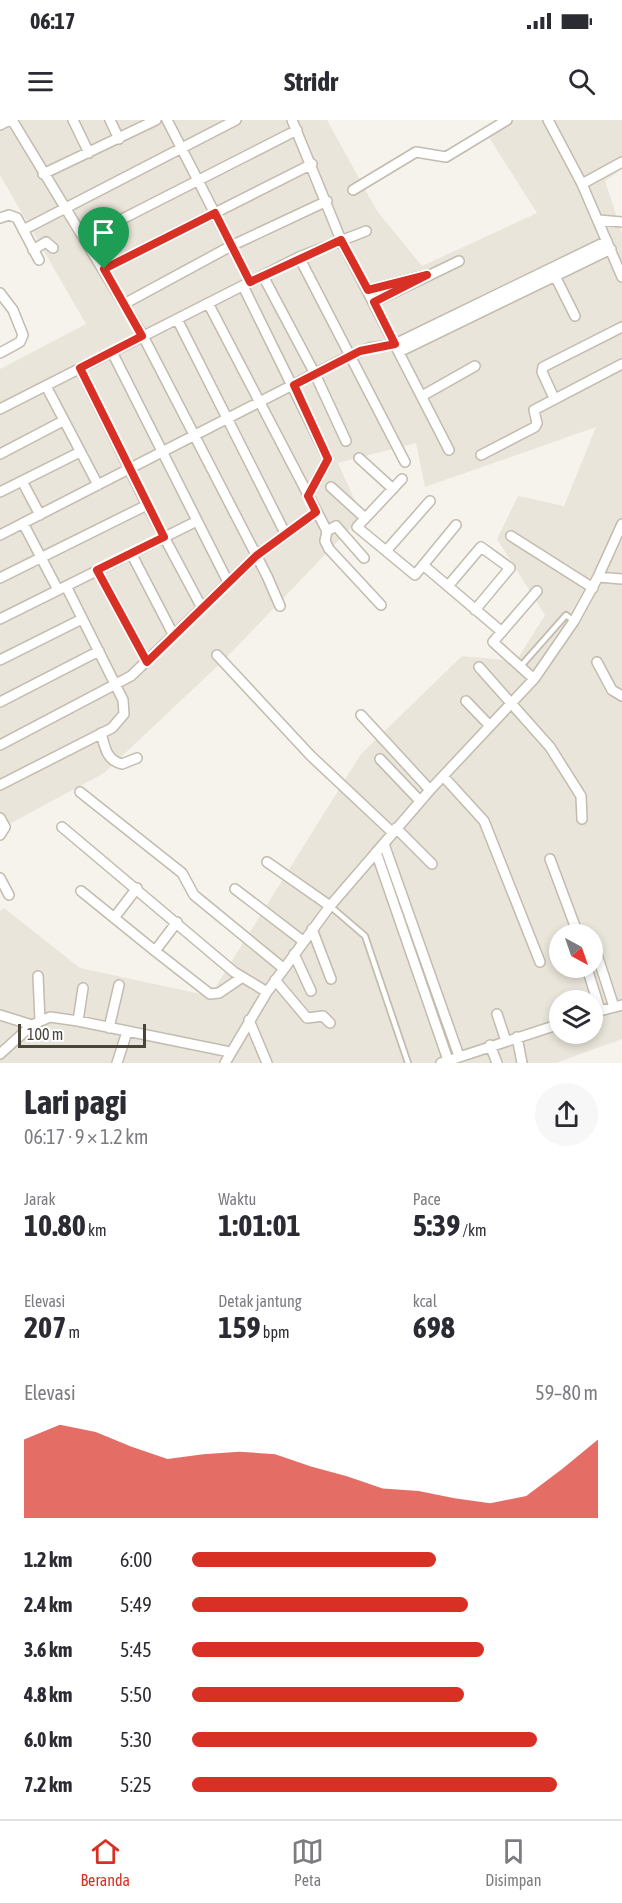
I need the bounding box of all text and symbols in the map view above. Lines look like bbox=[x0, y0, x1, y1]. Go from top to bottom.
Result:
text: 06:17 bbox=[30, 8, 75, 34]
icon: menu bbox=[24, 65, 57, 98]
icon: search bbox=[565, 65, 598, 98]
text: Stridr bbox=[284, 66, 338, 97]
pin bbox=[78, 207, 129, 269]
icon: arrive bbox=[87, 216, 120, 249]
north arrow bbox=[549, 924, 603, 978]
map controls bbox=[549, 924, 603, 1044]
button: layers bbox=[549, 990, 603, 1044]
scale bar bbox=[18, 1021, 146, 1049]
text: 100 m bbox=[27, 1025, 63, 1043]
text: Lari pagi bbox=[24, 1083, 127, 1121]
button: share bbox=[535, 1083, 598, 1146]
text: 06:17 · 9 × 1.2 km bbox=[24, 1125, 149, 1148]
text: Jarak bbox=[24, 1190, 55, 1208]
text: Waktu bbox=[218, 1190, 256, 1208]
text: Pace bbox=[413, 1190, 441, 1208]
text: 10.80 bbox=[24, 1208, 86, 1242]
text: 1:01:01 bbox=[218, 1208, 301, 1242]
text: 5:39 bbox=[413, 1208, 460, 1242]
text: km bbox=[86, 1221, 107, 1239]
text: /km bbox=[460, 1221, 486, 1239]
text: Elevasi bbox=[24, 1292, 65, 1310]
text: Detak jantung bbox=[218, 1292, 302, 1310]
text: kcal bbox=[413, 1292, 437, 1310]
text: 207 bbox=[24, 1310, 66, 1344]
text: 159 bbox=[218, 1310, 261, 1344]
text: 698 bbox=[413, 1310, 455, 1344]
text: m bbox=[66, 1323, 80, 1341]
text: bpm bbox=[261, 1323, 290, 1341]
text: Elevasi bbox=[24, 1381, 76, 1404]
text: 59–80 m bbox=[535, 1381, 598, 1404]
text: 1.2 km bbox=[24, 1548, 72, 1571]
text: 6:00 bbox=[120, 1548, 152, 1571]
text: 2.4 km bbox=[24, 1593, 72, 1616]
text: 5:49 bbox=[120, 1593, 152, 1616]
text: 3.6 km bbox=[24, 1638, 72, 1661]
text: 5:45 bbox=[120, 1638, 152, 1661]
text: 4.8 km bbox=[24, 1683, 72, 1706]
text: 5:50 bbox=[120, 1683, 152, 1706]
text: 6.0 km bbox=[24, 1728, 72, 1751]
text: 5:30 bbox=[120, 1728, 152, 1751]
text: 7.2 km bbox=[24, 1773, 72, 1796]
text: 5:25 bbox=[120, 1773, 152, 1796]
tab: Beranda bbox=[81, 1835, 130, 1889]
tab: Peta bbox=[291, 1835, 324, 1889]
tab: Disimpan bbox=[485, 1835, 541, 1889]

